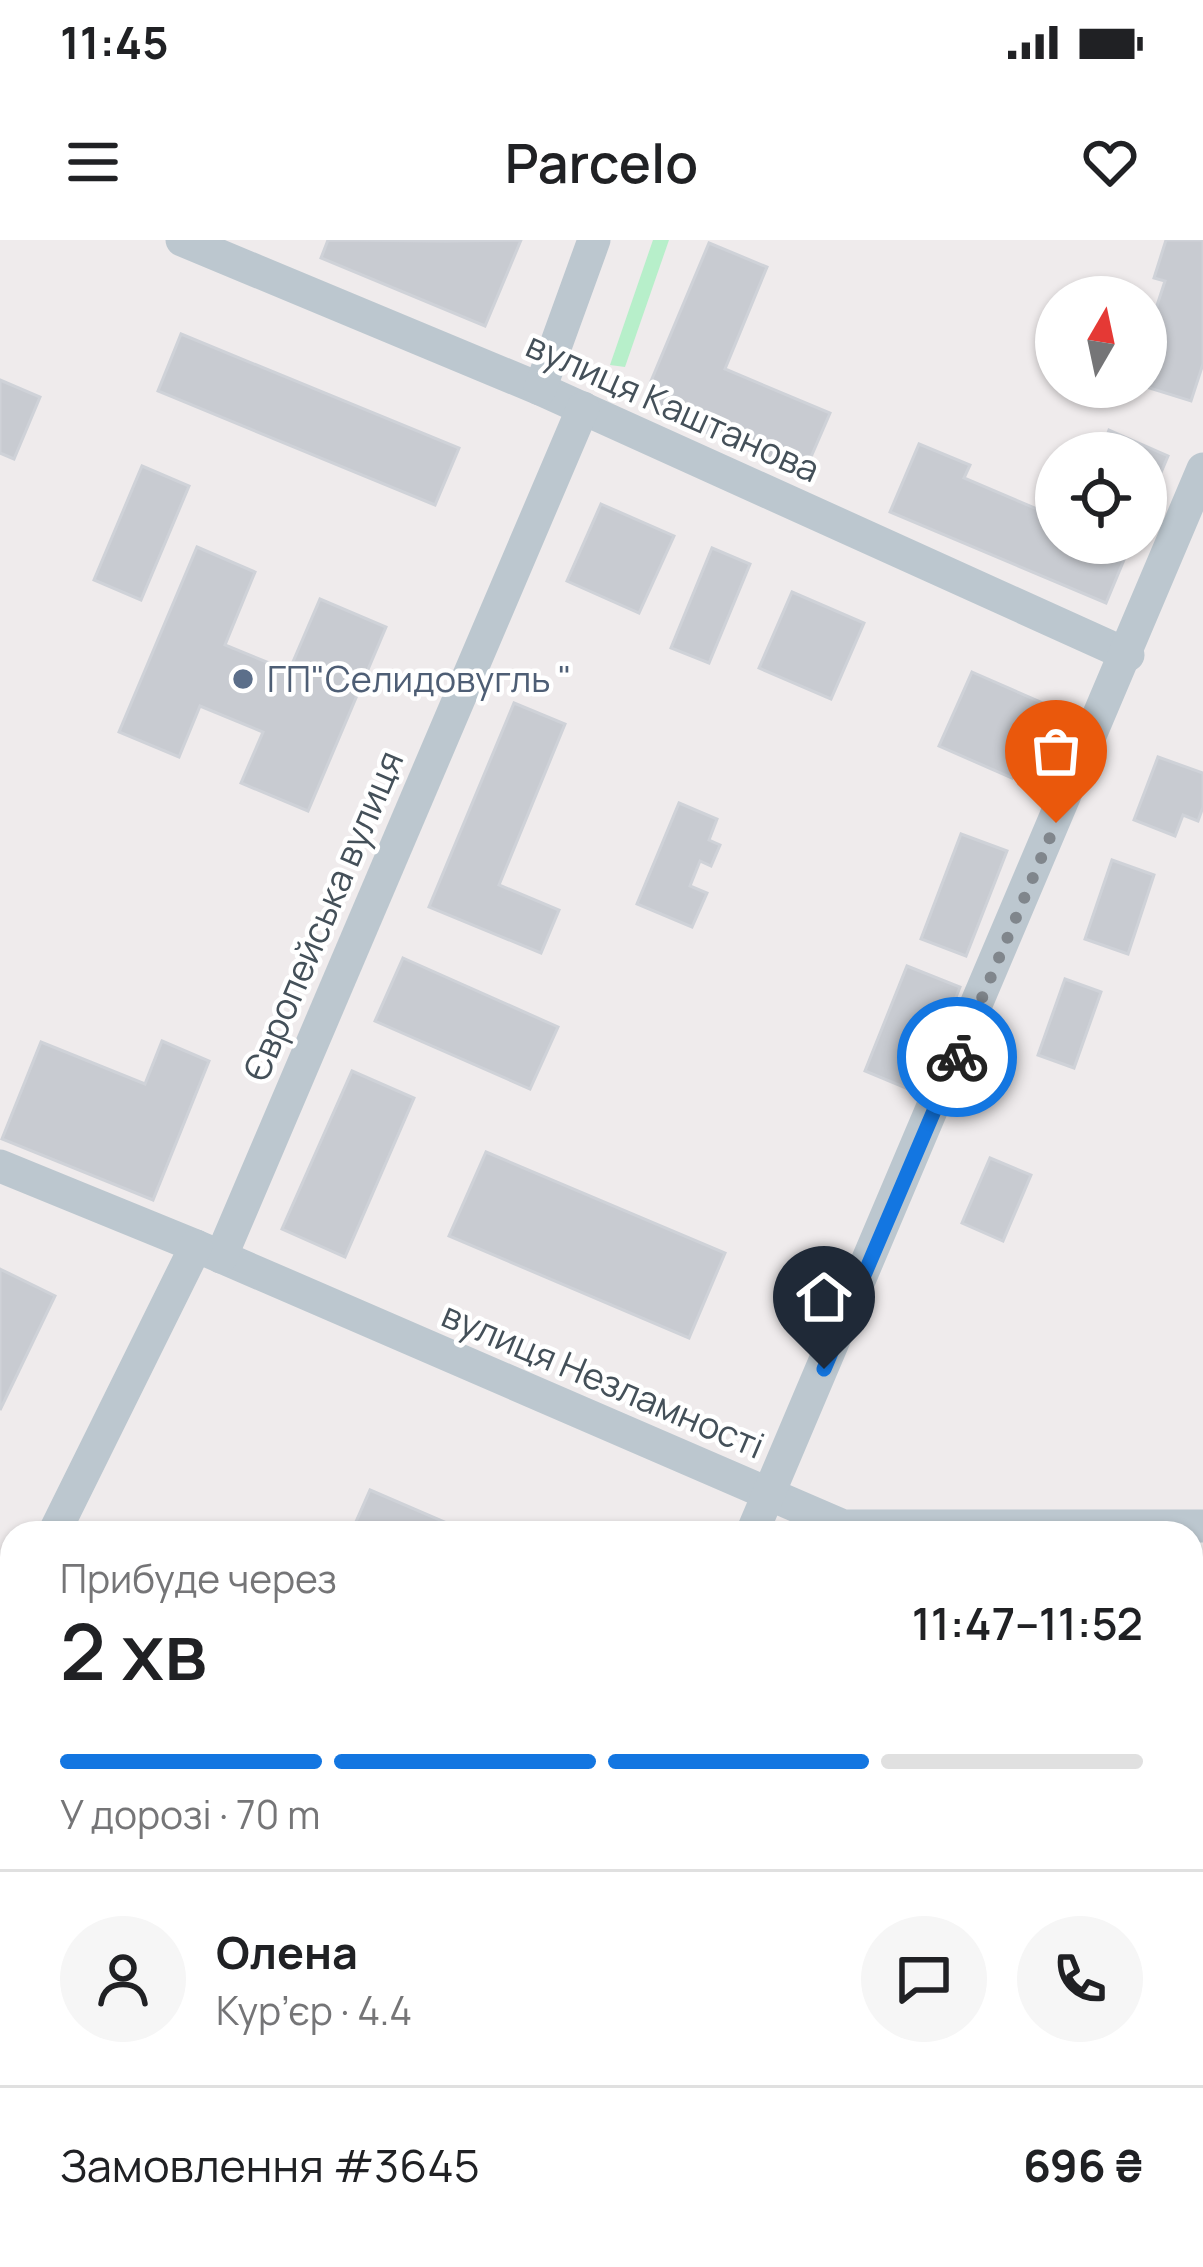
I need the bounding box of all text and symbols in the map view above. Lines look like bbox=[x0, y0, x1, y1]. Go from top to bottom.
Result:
text: 11:45 bbox=[60, 11, 169, 73]
text: Parcelo bbox=[505, 125, 698, 199]
icon: menu bbox=[60, 129, 126, 195]
icon: heart bbox=[1077, 129, 1143, 195]
north arrow bbox=[1035, 276, 1167, 408]
map controls bbox=[1035, 276, 1167, 564]
street label: вулиця Каштанова bbox=[519, 320, 828, 493]
button: locate bbox=[1035, 432, 1167, 564]
place label: ГП"Селидовугль " bbox=[267, 654, 572, 703]
marker: ГП"Селидовугль " bbox=[230, 666, 256, 692]
pin bbox=[1005, 700, 1107, 823]
icon: bag bbox=[1023, 718, 1089, 784]
street label: Європейська вулиця bbox=[231, 743, 414, 1089]
courier bbox=[897, 997, 1017, 1117]
icon: bike bbox=[924, 1024, 990, 1090]
pin bbox=[773, 1246, 875, 1369]
icon: home bbox=[791, 1264, 857, 1330]
street label: вулиця Незламності bbox=[435, 1289, 772, 1470]
text: Прибуде через bbox=[60, 1551, 337, 1605]
text: 11:47–11:52 bbox=[912, 1592, 1143, 1654]
text: 2 хв bbox=[60, 1597, 207, 1703]
text: У дорозі · 70 m bbox=[60, 1787, 320, 1841]
button: person bbox=[60, 1916, 186, 2042]
button: chat bbox=[861, 1916, 987, 2042]
button: phone bbox=[1017, 1916, 1143, 2042]
text: Олена bbox=[216, 1921, 358, 1983]
text: Кур’єр · 4.4 bbox=[216, 1983, 412, 2037]
text: Замовлення #3645 bbox=[60, 2134, 480, 2196]
text: 696 ₴ bbox=[1023, 2134, 1143, 2196]

